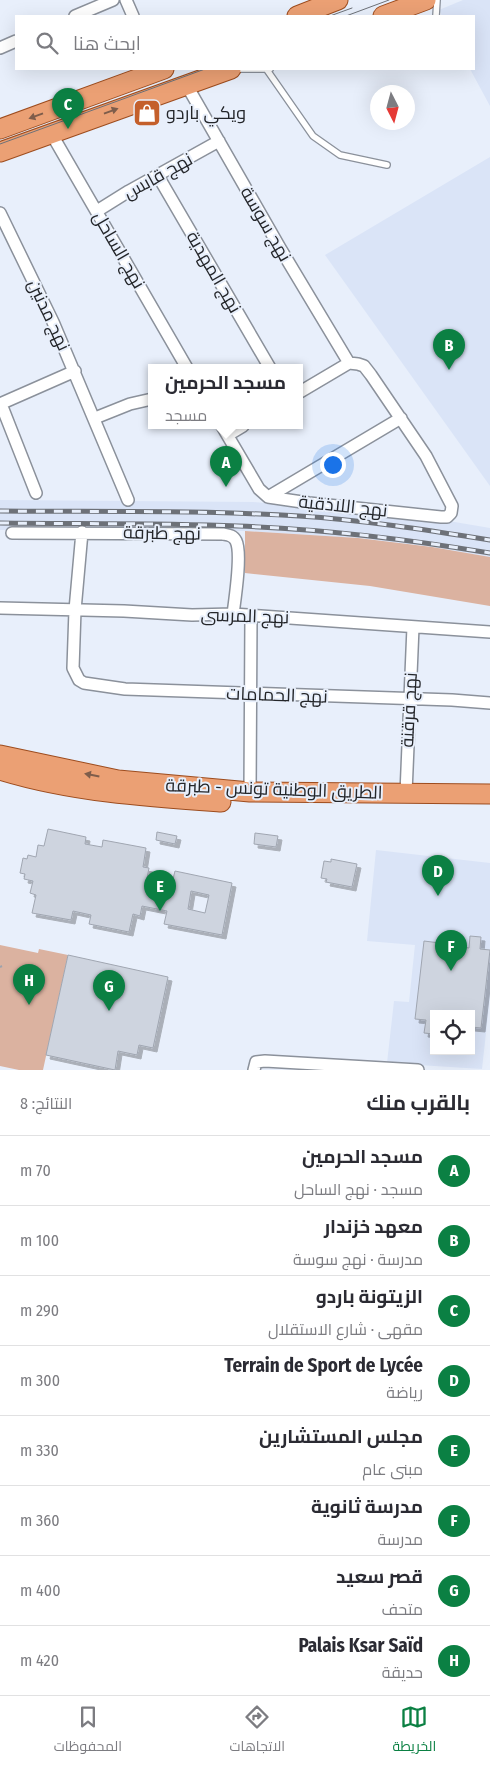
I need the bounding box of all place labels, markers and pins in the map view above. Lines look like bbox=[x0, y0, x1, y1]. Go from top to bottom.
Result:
pin: C bbox=[52, 88, 84, 129]
shop icon: ويكي باردو bbox=[132, 98, 162, 128]
place label: ويكي باردو bbox=[166, 102, 246, 127]
pin: B bbox=[433, 329, 465, 370]
pin: A bbox=[210, 446, 242, 487]
pin: D bbox=[422, 855, 454, 896]
pin: E bbox=[144, 870, 176, 911]
pin: F bbox=[435, 930, 467, 971]
pin: H bbox=[13, 964, 45, 1005]
pin: G bbox=[93, 970, 125, 1011]

